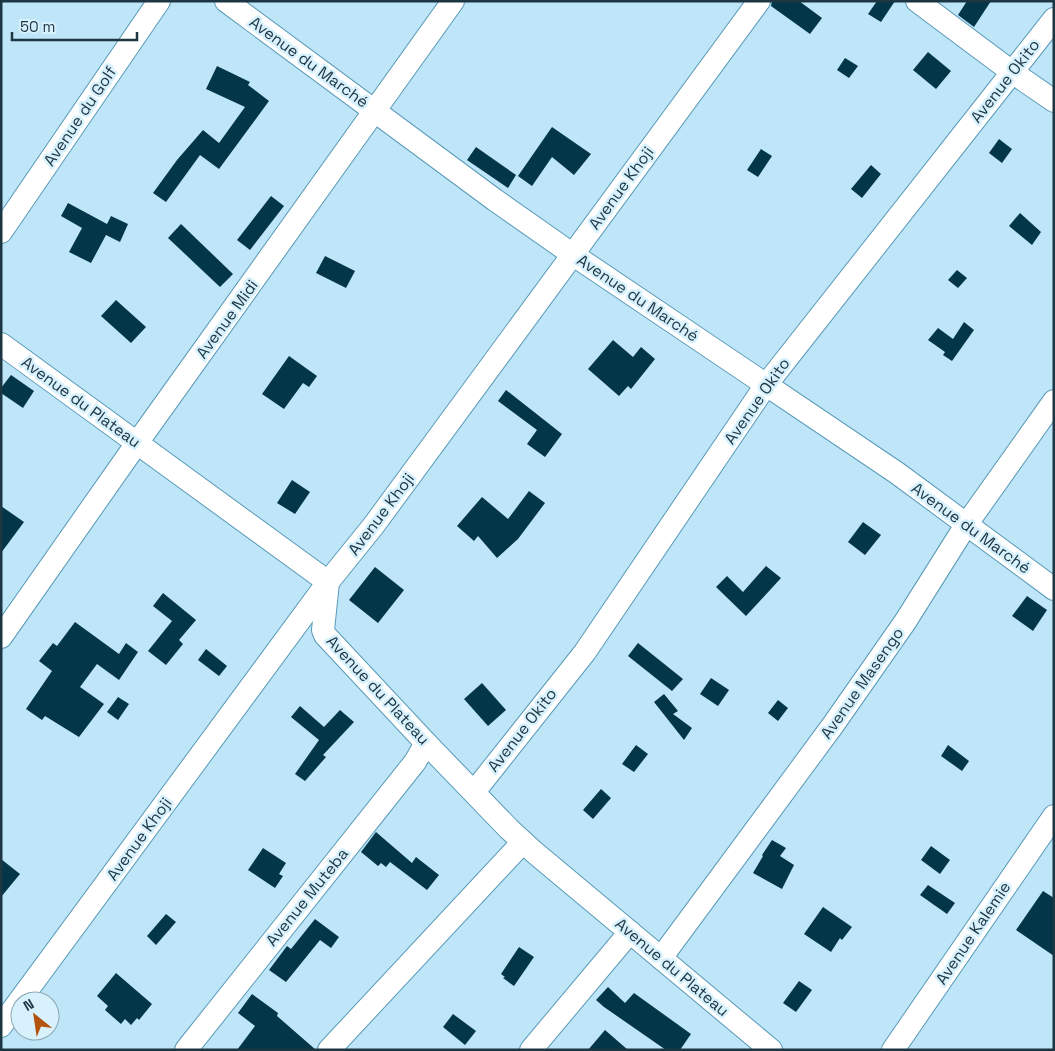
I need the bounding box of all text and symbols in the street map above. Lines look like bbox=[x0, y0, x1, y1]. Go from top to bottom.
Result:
scale bar bbox=[12, 10, 138, 42]
street label: Avenue du Marché bbox=[245, 12, 373, 112]
text: 50 m bbox=[20, 17, 55, 36]
street label: Avenue Okito bbox=[966, 35, 1044, 127]
street label: Avenue du Golf bbox=[39, 62, 121, 170]
street label: Avenue Khoji bbox=[584, 142, 658, 234]
street label: Avenue du Marché bbox=[573, 249, 703, 347]
street label: Avenue Midi bbox=[191, 275, 263, 363]
street label: Avenue du Plateau bbox=[17, 352, 145, 452]
street label: Avenue Okito bbox=[719, 354, 795, 448]
street label: Avenue Khoji bbox=[343, 469, 419, 559]
street label: Avenue du Marché bbox=[907, 478, 1035, 578]
street label: Avenue Masengo bbox=[816, 623, 908, 743]
street label: Avenue du Plateau bbox=[322, 631, 434, 749]
street label: Avenue Okito bbox=[483, 684, 561, 776]
street label: Avenue Khoji bbox=[102, 793, 176, 885]
street label: Avenue Muteba bbox=[261, 844, 353, 950]
street label: Avenue Kalemie bbox=[931, 877, 1015, 989]
street label: Avenue du Plateau bbox=[611, 913, 733, 1021]
north arrow bbox=[10, 991, 60, 1041]
text: N bbox=[20, 995, 37, 1015]

